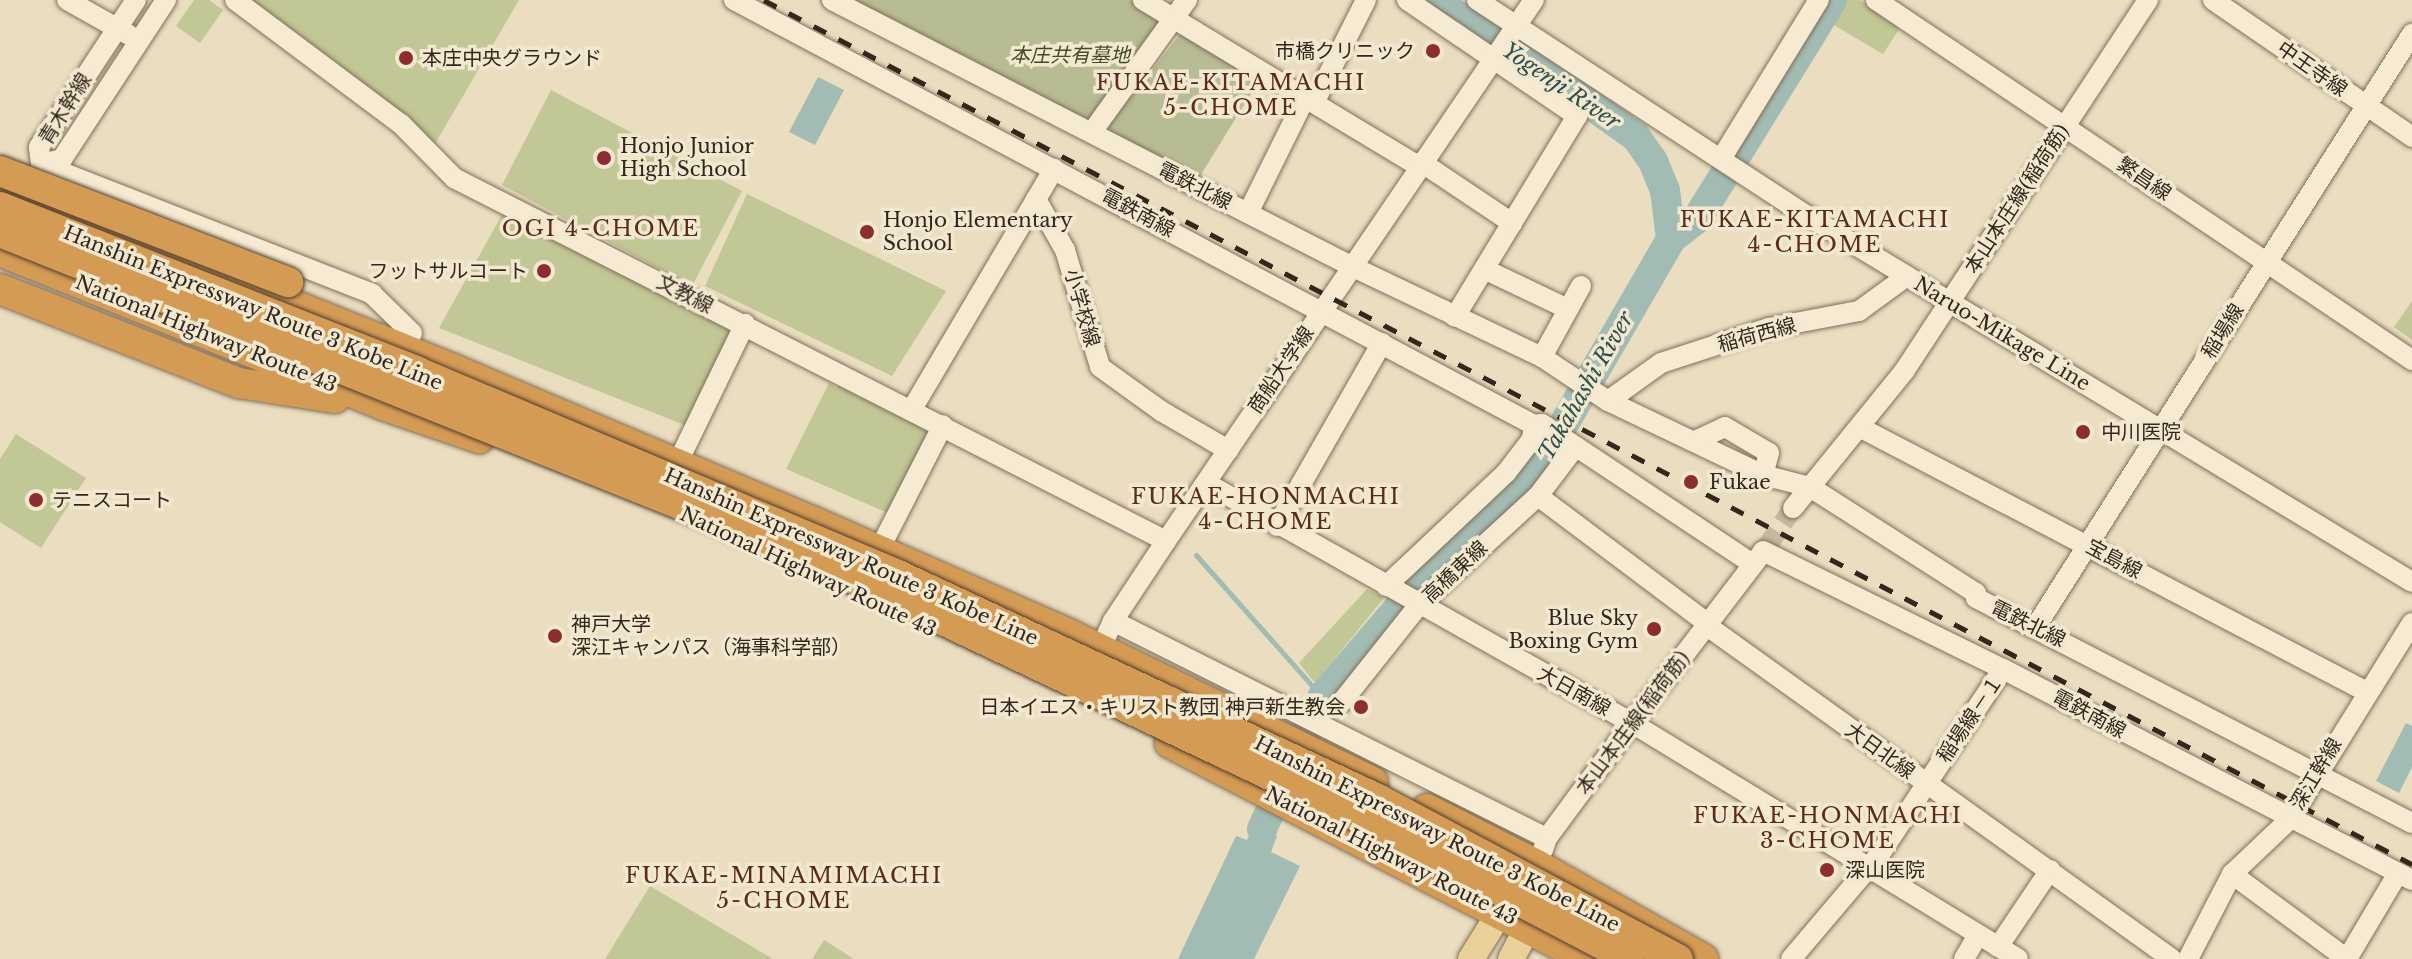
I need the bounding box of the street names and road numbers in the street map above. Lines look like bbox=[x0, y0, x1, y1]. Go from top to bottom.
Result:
street label: 中王寺線 bbox=[2272, 36, 2352, 102]
street label: 青木幹線 bbox=[34, 69, 96, 149]
street label: 本山本庄線(稲荷筋) bbox=[1960, 120, 2074, 278]
street label: 繁昌線 bbox=[2112, 152, 2176, 206]
street label: 電鉄北線 bbox=[1154, 157, 1236, 215]
street label: 電鉄南線 bbox=[1097, 184, 1179, 242]
street label: Hanshin Expressway Route 3 Kobe Line bbox=[60, 221, 446, 395]
street label: 小学校線 bbox=[1059, 266, 1105, 350]
street label: National Highway Route 43 bbox=[71, 270, 341, 398]
street label: 文教線 bbox=[653, 270, 717, 318]
street label: Naruo-Mikage Line bbox=[1910, 272, 2094, 396]
street label: 稲場線 bbox=[2197, 299, 2249, 363]
street label: 稲荷西線 bbox=[1715, 313, 1799, 357]
street label: 商船大学線 bbox=[1243, 322, 1319, 418]
street label: Hanshin Expressway Route 3 Kobe Line bbox=[660, 463, 1042, 651]
street label: National Highway Route 43 bbox=[676, 502, 940, 642]
street label: 宝島線 bbox=[2082, 534, 2146, 584]
street label: 高橋東線 bbox=[1418, 536, 1492, 608]
street label: 電鉄北線 bbox=[1987, 596, 2069, 652]
street label: 本山本庄線(稲荷筋) bbox=[1571, 647, 1695, 799]
street label: 大日南線 bbox=[1533, 661, 1615, 721]
street label: 稲場線－１ bbox=[1932, 671, 2008, 767]
street label: 電鉄南線 bbox=[2048, 685, 2130, 743]
street label: 大日北線 bbox=[1841, 718, 1919, 784]
street label: Hanshin Expressway Route 3 Kobe Line bbox=[1250, 731, 1624, 937]
street label: 深江幹線 bbox=[2285, 734, 2347, 814]
street label: National Highway Route 43 bbox=[1261, 782, 1521, 930]

